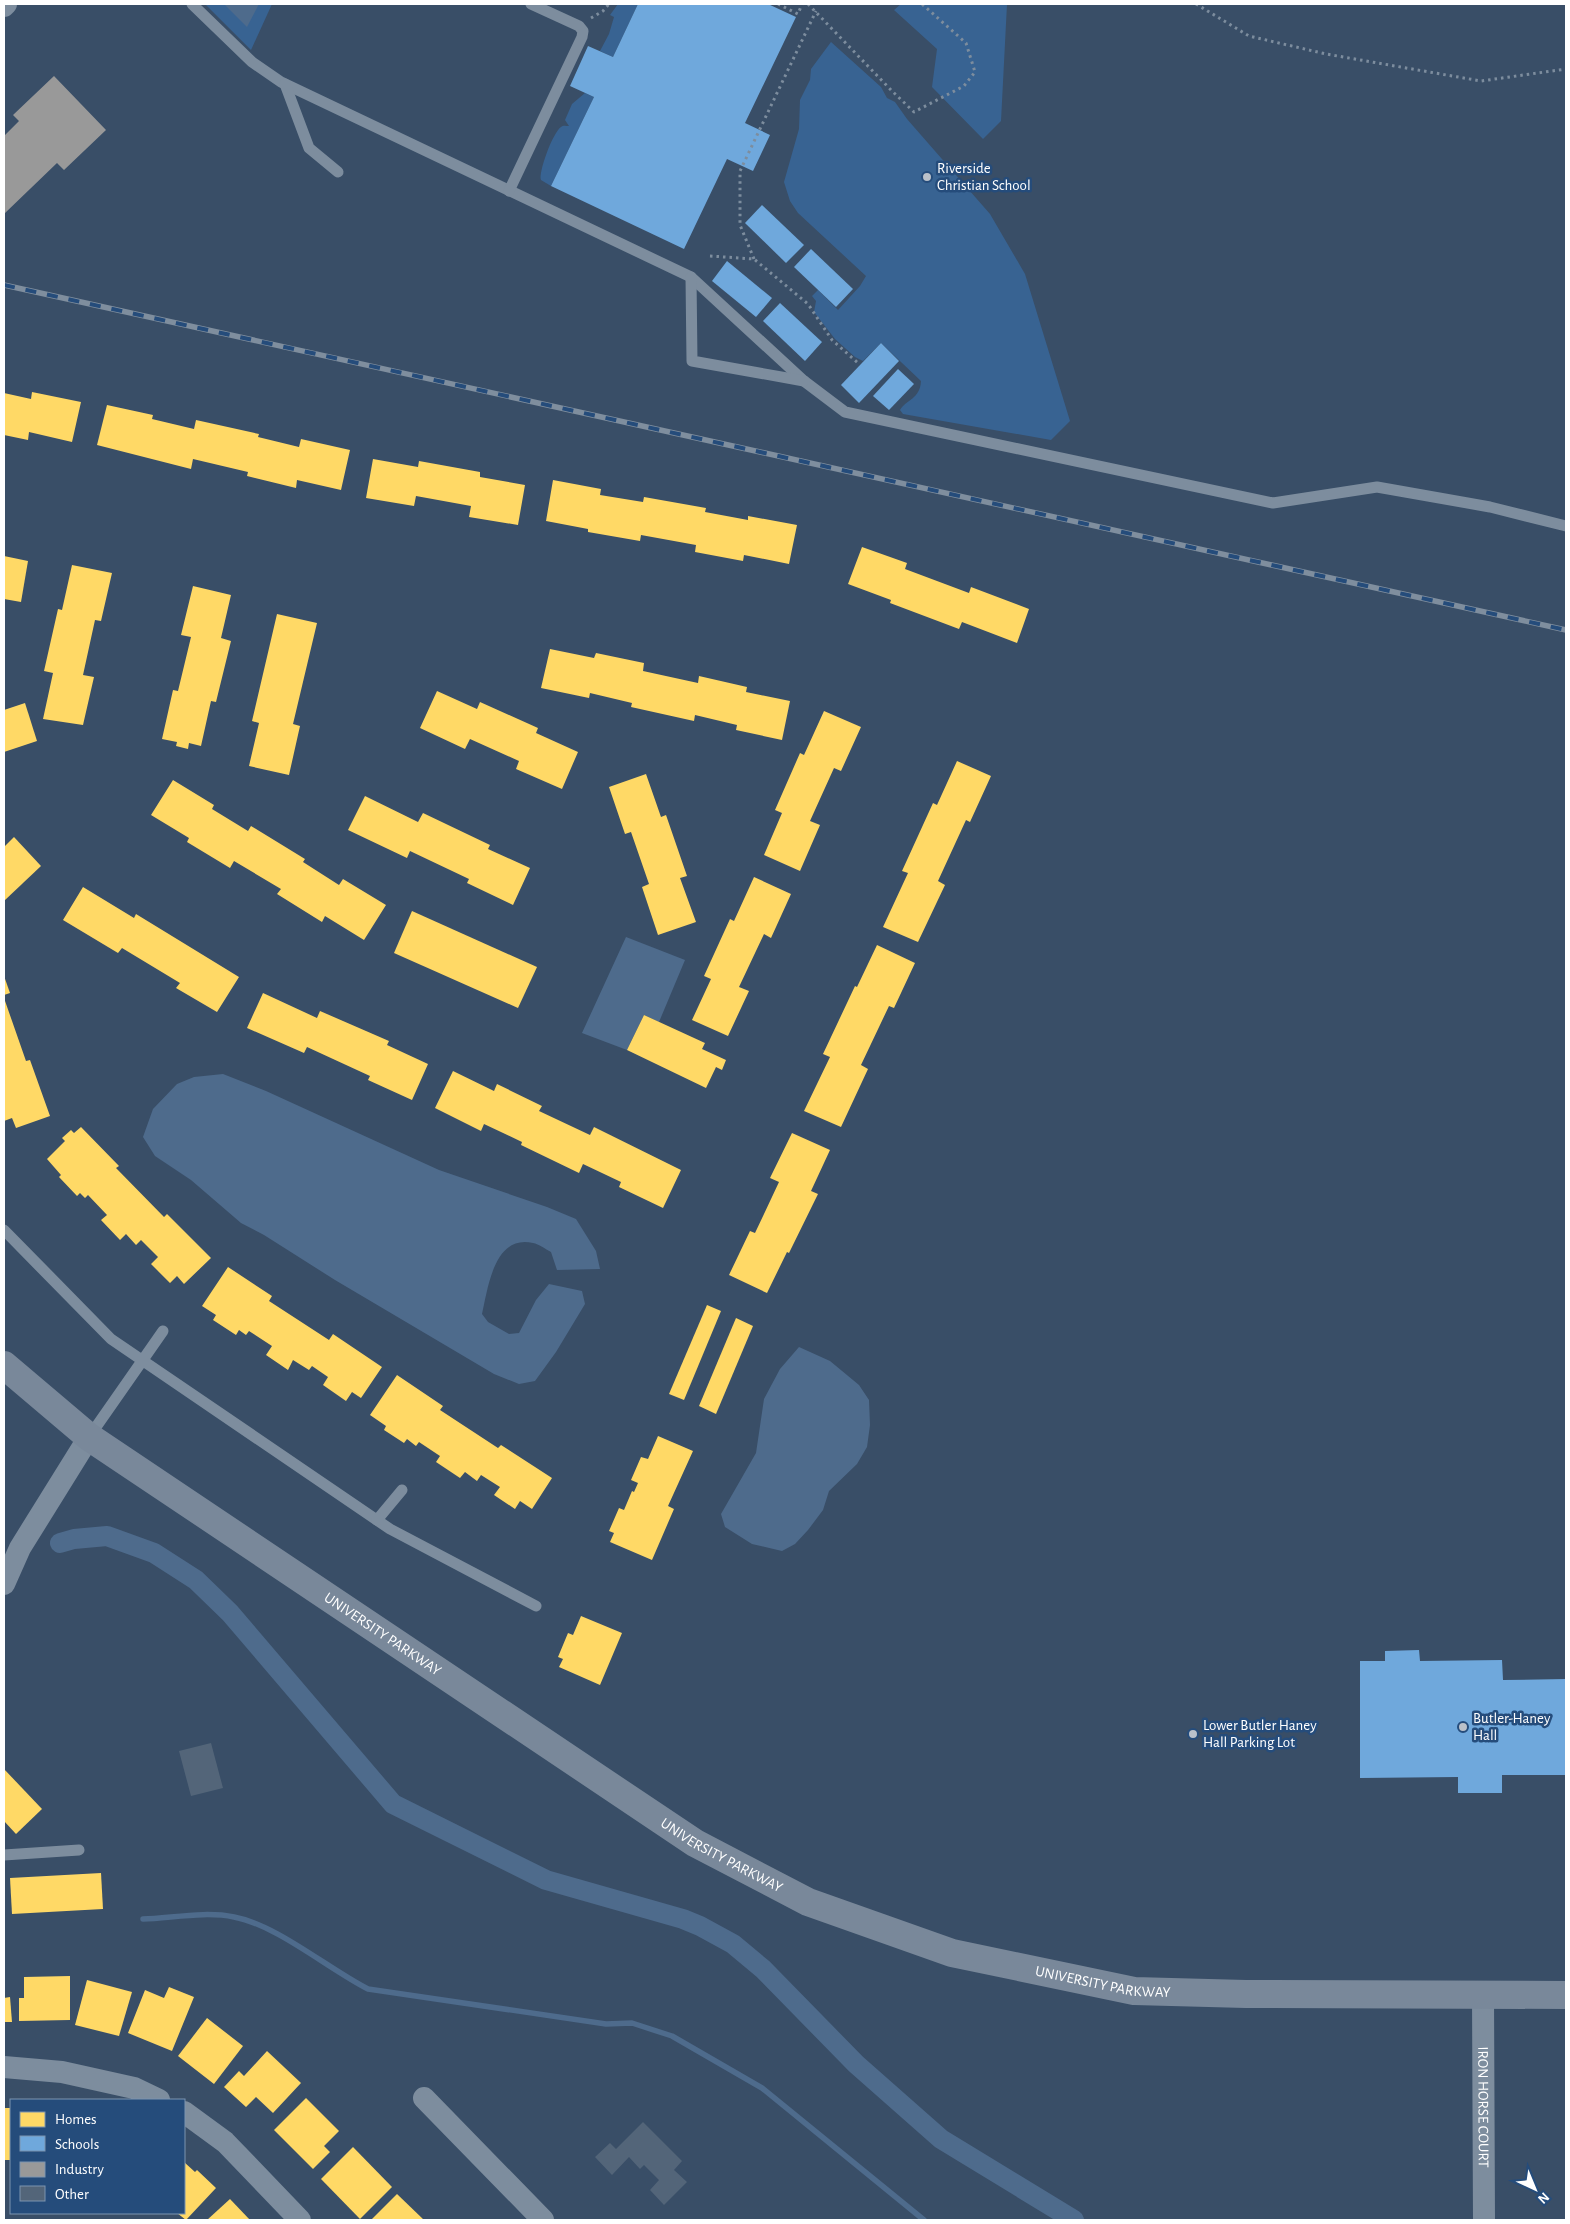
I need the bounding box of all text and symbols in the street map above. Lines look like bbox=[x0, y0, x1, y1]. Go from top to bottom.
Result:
place label: Riverside Christian School bbox=[937, 161, 1031, 193]
marker: Riverside Christian School bbox=[921, 171, 933, 183]
street label: UNIVERSITY PARKWAY bbox=[321, 1590, 444, 1679]
place label: Butler-Haney Hall bbox=[1473, 1711, 1551, 1743]
place label: Lower Butler Haney Hall Parking Lot bbox=[1203, 1718, 1317, 1750]
marker: Butler-Haney Hall bbox=[1457, 1721, 1469, 1733]
marker: Lower Butler Haney Hall Parking Lot bbox=[1187, 1728, 1199, 1740]
street label: UNIVERSITY PARKWAY bbox=[658, 1815, 785, 1895]
street label: UNIVERSITY PARKWAY bbox=[1034, 1964, 1171, 2000]
street label: IRON HORSE COURT bbox=[1475, 2046, 1491, 2168]
legend bbox=[10, 2099, 185, 2214]
text: Homes bbox=[55, 2112, 97, 2127]
text: Schools bbox=[55, 2137, 99, 2152]
text: Industry bbox=[55, 2162, 104, 2177]
north arrow bbox=[1510, 2164, 1560, 2214]
text: Other bbox=[55, 2187, 89, 2202]
text: N bbox=[1535, 2189, 1552, 2206]

